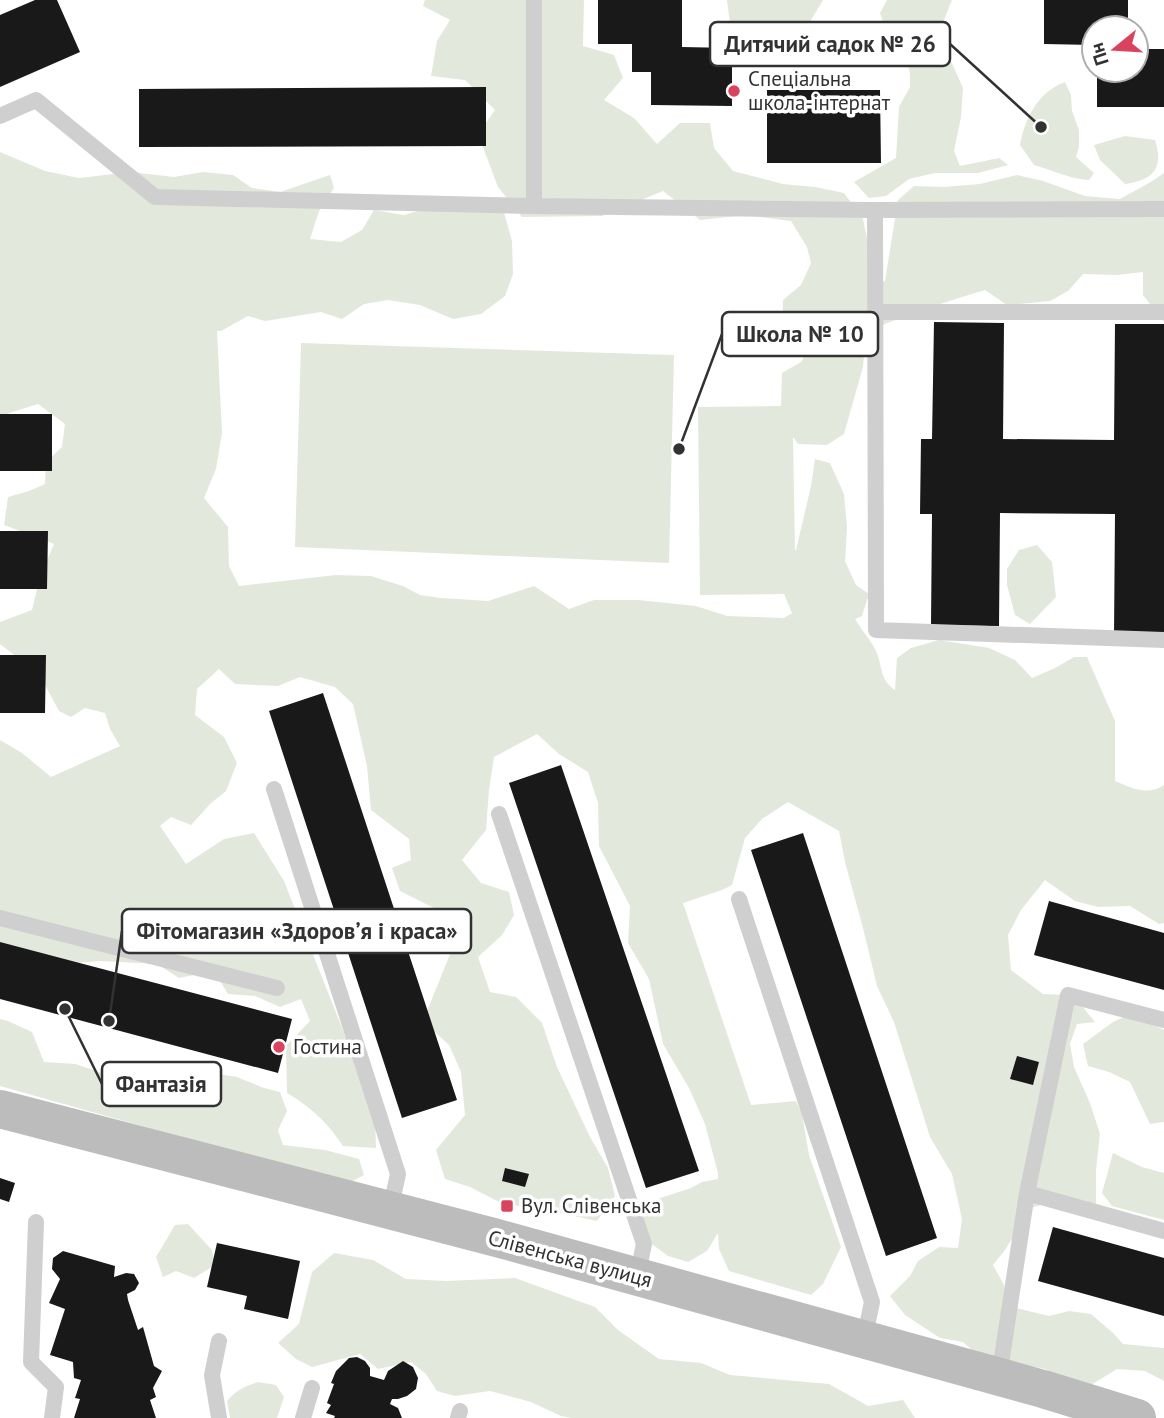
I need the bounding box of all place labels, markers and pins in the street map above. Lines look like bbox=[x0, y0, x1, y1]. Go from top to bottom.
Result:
callout: Дитячий садок № 26 bbox=[710, 22, 950, 66]
place label: Спеціальна школа-інтернат bbox=[748, 65, 891, 116]
marker: Спеціальна школа-інтернат bbox=[726, 83, 742, 99]
callout: Школа № 10 bbox=[722, 312, 878, 356]
callout: Фітомагазин «Здоровʼя і краса» bbox=[122, 909, 471, 953]
place label: Гостина bbox=[293, 1033, 362, 1060]
marker: Гостина bbox=[271, 1039, 287, 1055]
callout: Фантазія bbox=[102, 1062, 221, 1106]
place label: Вул. Слівенська bbox=[521, 1192, 662, 1219]
marker: Вул. Слівенська bbox=[499, 1198, 515, 1214]

